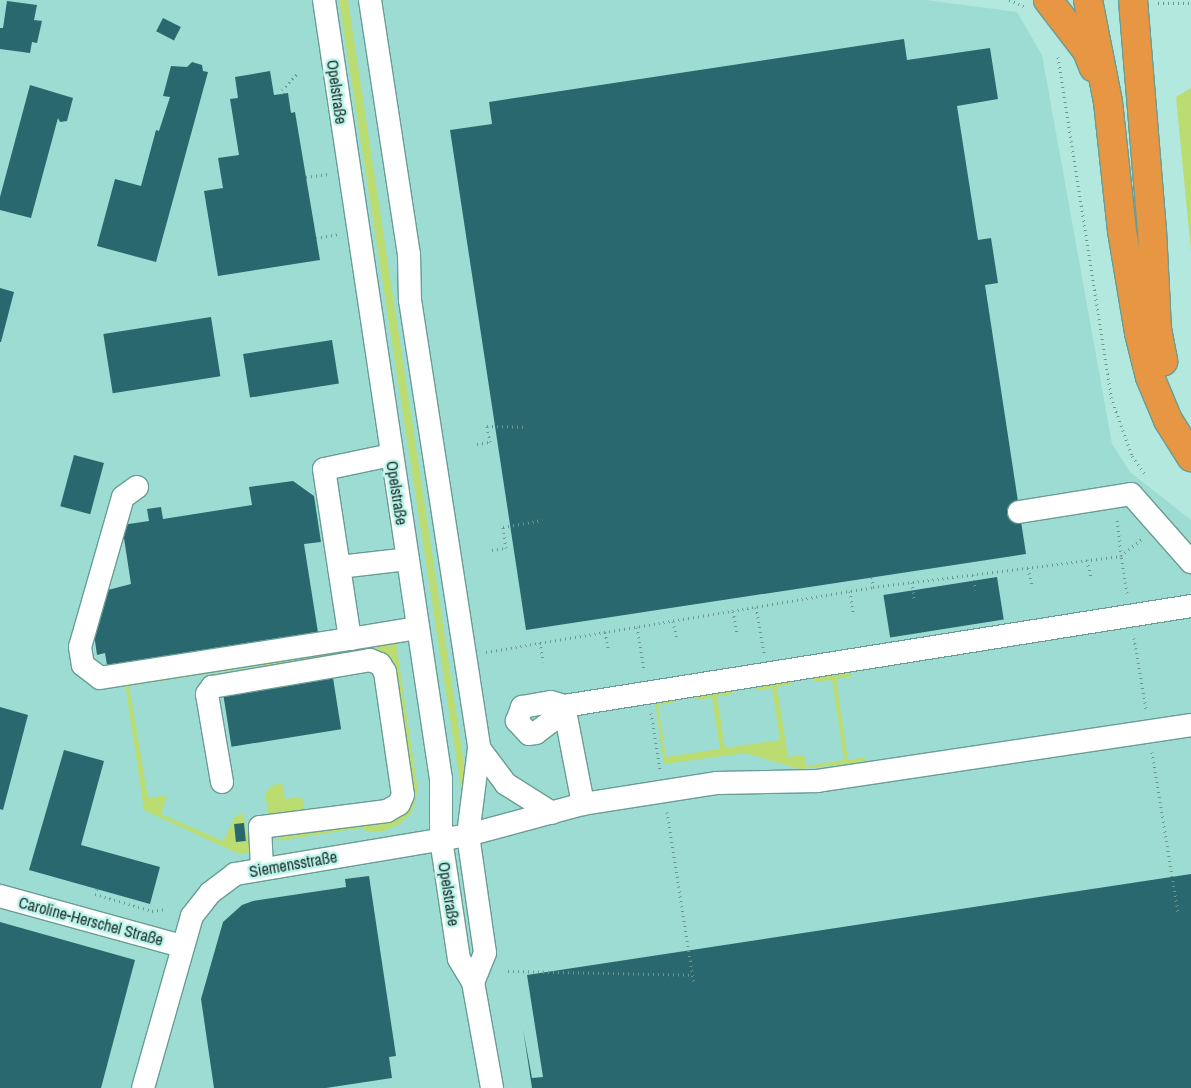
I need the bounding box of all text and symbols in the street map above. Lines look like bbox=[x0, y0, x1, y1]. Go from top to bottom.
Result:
street label: Opelstraße bbox=[323, 59, 351, 125]
street label: Opelstraße bbox=[382, 459, 412, 527]
street label: Siemensstraße bbox=[248, 847, 338, 881]
street label: Opelstraße bbox=[434, 860, 464, 928]
street label: Caroline-Herschel Straße bbox=[17, 892, 165, 950]

